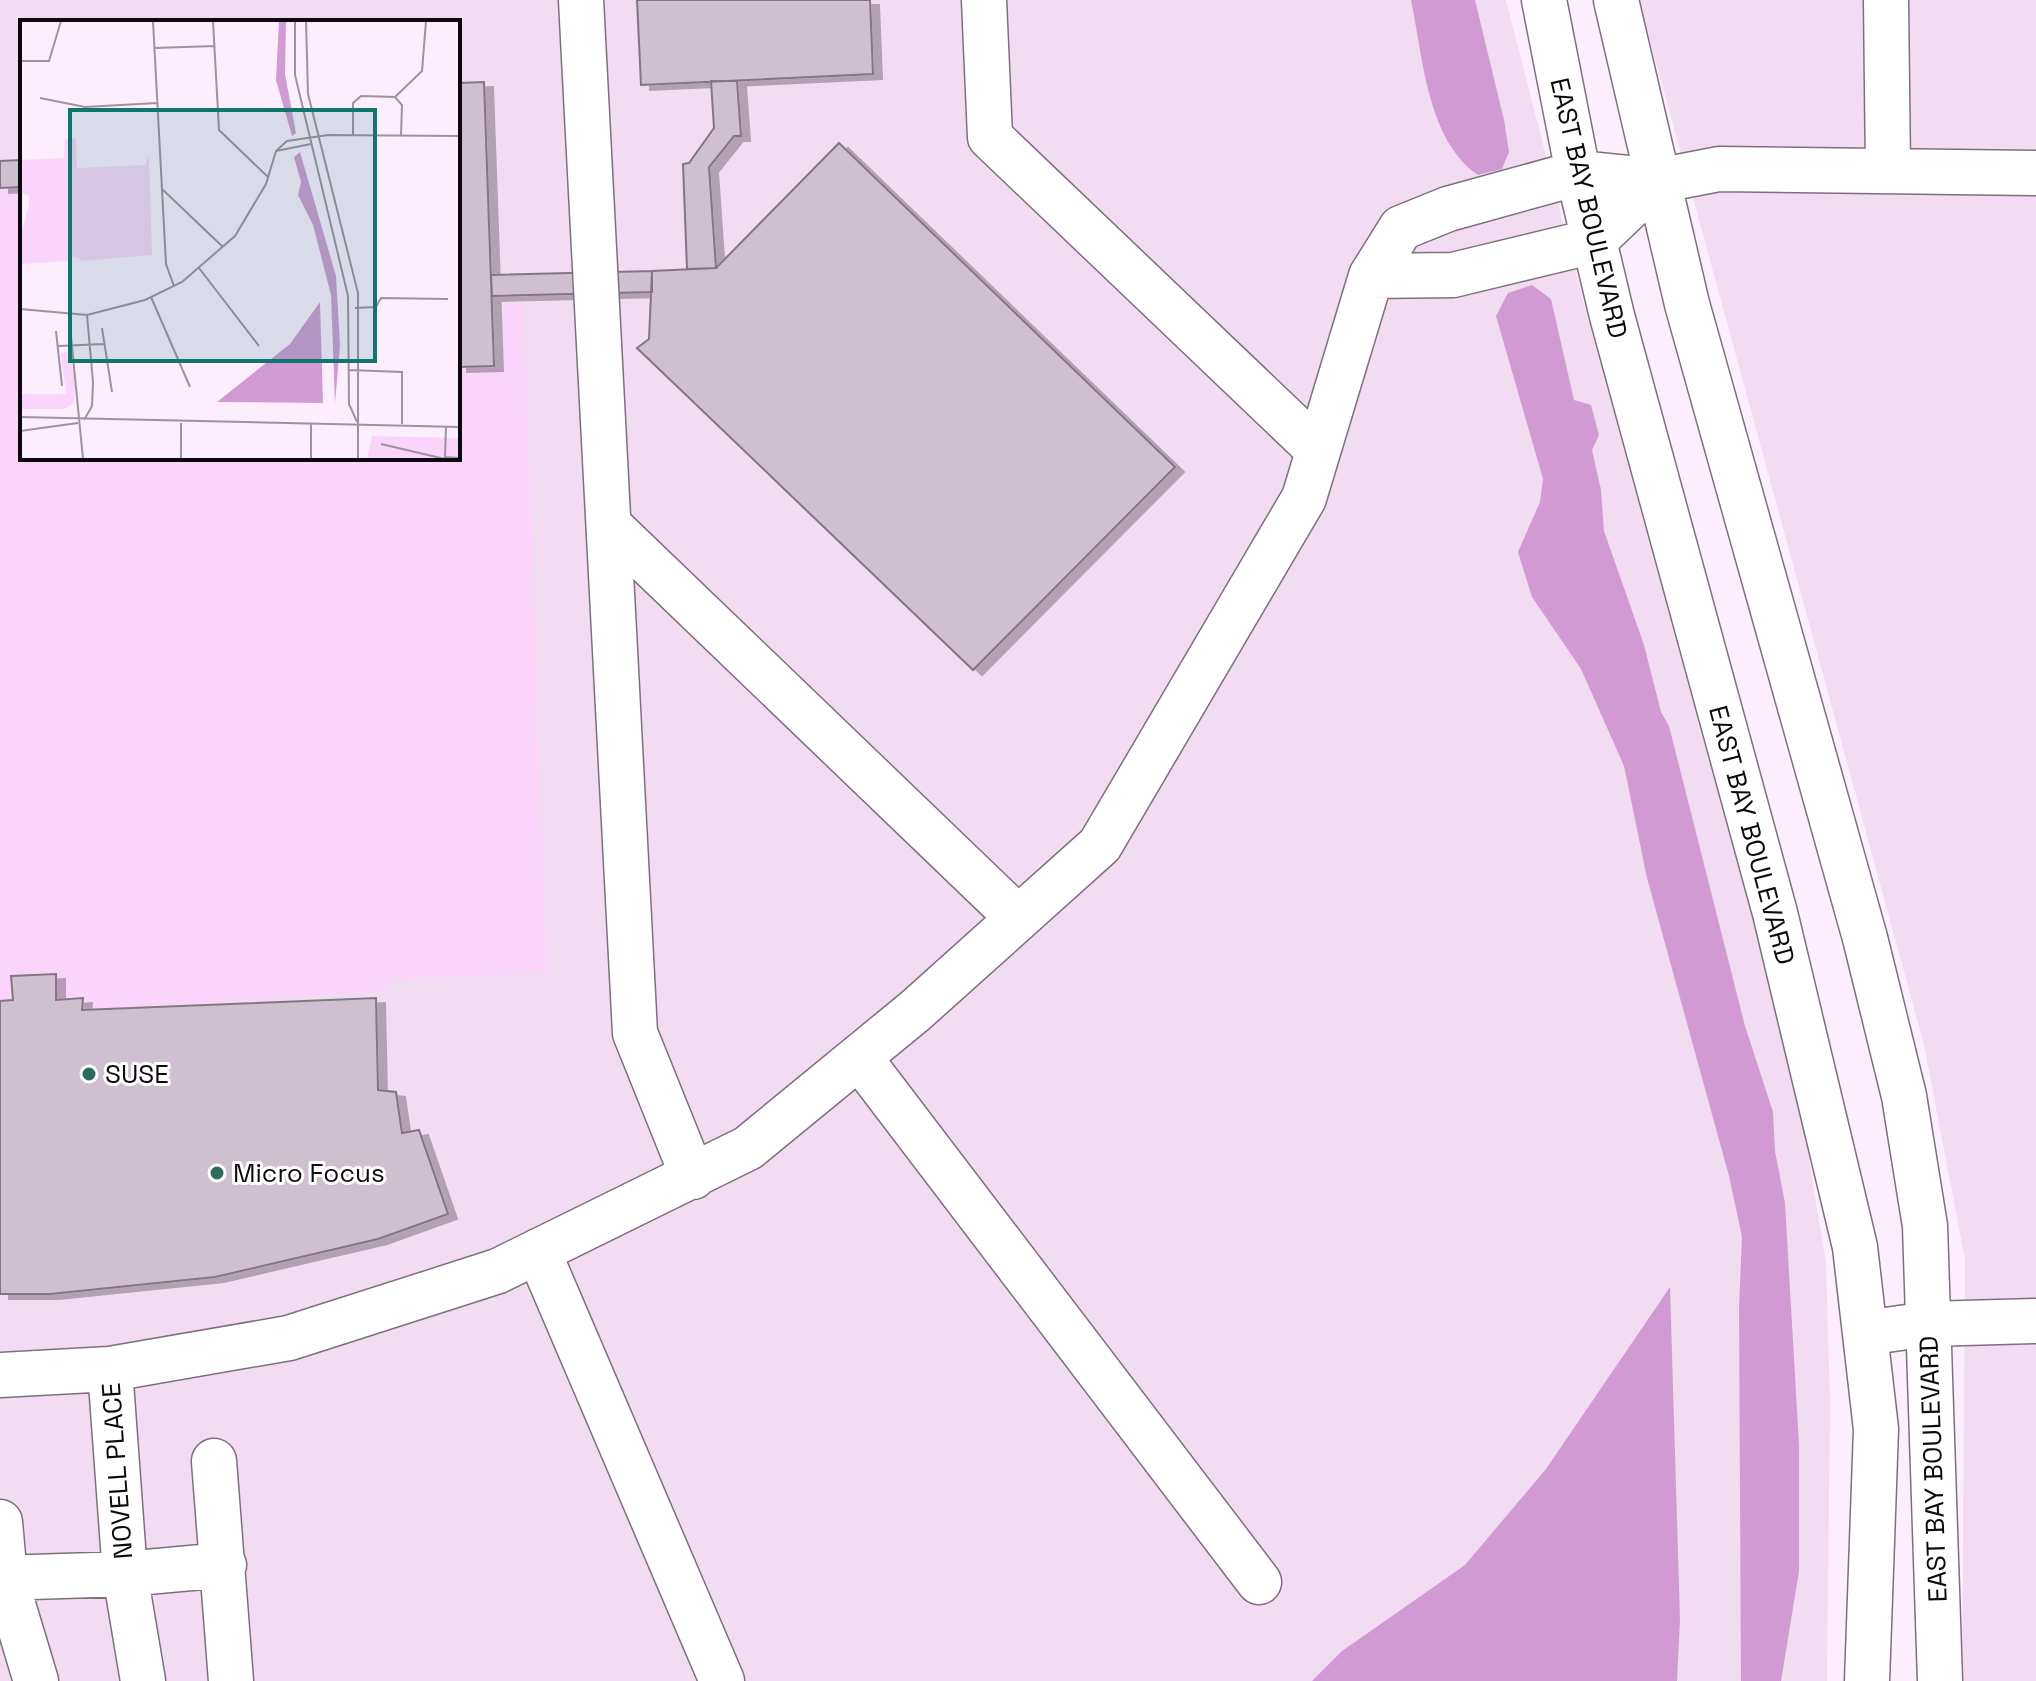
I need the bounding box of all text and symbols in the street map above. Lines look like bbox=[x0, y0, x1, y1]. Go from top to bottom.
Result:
inset map bbox=[20, 20, 460, 460]
street label: EAST BAY BOULEVARD bbox=[1542, 74, 1636, 342]
street label: EAST BAY BOULEVARD bbox=[1701, 702, 1803, 968]
place label: SUSE bbox=[105, 1057, 169, 1091]
marker: SUSE bbox=[80, 1065, 98, 1083]
place label: Micro Focus bbox=[233, 1156, 385, 1190]
marker: Micro Focus bbox=[208, 1164, 226, 1182]
street label: EAST BAY BOULEVARD bbox=[1911, 1335, 1955, 1603]
street label: NOVELL PLACE bbox=[94, 1382, 140, 1560]

